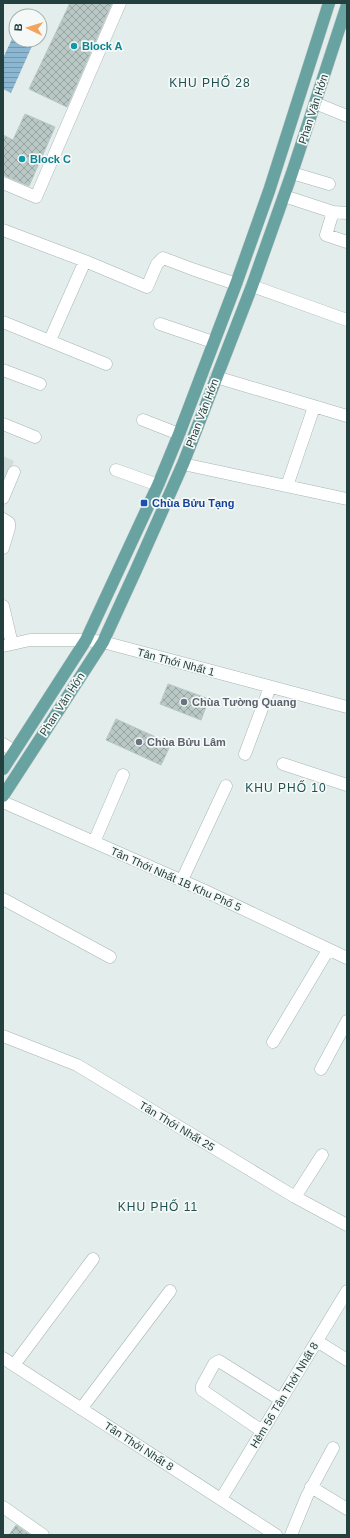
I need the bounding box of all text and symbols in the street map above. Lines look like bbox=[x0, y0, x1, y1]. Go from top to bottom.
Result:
north arrow bbox=[8, 8, 48, 48]
text: B bbox=[12, 23, 24, 32]
place label: Block A bbox=[82, 40, 123, 52]
marker: Block A bbox=[69, 41, 79, 51]
street label: Phan Văn Hớn bbox=[296, 73, 330, 145]
district label: KHU PHỐ 28 bbox=[169, 75, 251, 90]
place label: Block C bbox=[30, 153, 71, 165]
marker: Block C bbox=[17, 154, 27, 164]
street label: Phan Văn Hớn bbox=[183, 377, 221, 449]
place label: Chùa Bửu Tạng bbox=[152, 497, 235, 510]
marker: Chùa Bửu Tạng bbox=[139, 498, 149, 508]
street label: Tân Thới Nhất 1 bbox=[136, 646, 216, 678]
street label: Phan Văn Hớn bbox=[37, 670, 87, 738]
place label: Chùa Tường Quang bbox=[192, 696, 296, 708]
marker: Chùa Tường Quang bbox=[179, 697, 189, 707]
place label: Chùa Bửu Lâm bbox=[147, 736, 226, 748]
marker: Chùa Bửu Lâm bbox=[134, 737, 144, 747]
district label: KHU PHỐ 10 bbox=[245, 780, 327, 795]
street label: Tân Thới Nhất 1B Khu Phố 5 bbox=[109, 845, 243, 913]
street label: Tân Thới Nhất 25 bbox=[137, 1099, 217, 1153]
district label: KHU PHỐ 11 bbox=[118, 1199, 198, 1214]
street label: Hẻm 56 Tân Thới Nhất 8 bbox=[248, 1340, 320, 1450]
street label: Tân Thới Nhất 8 bbox=[102, 1419, 176, 1473]

